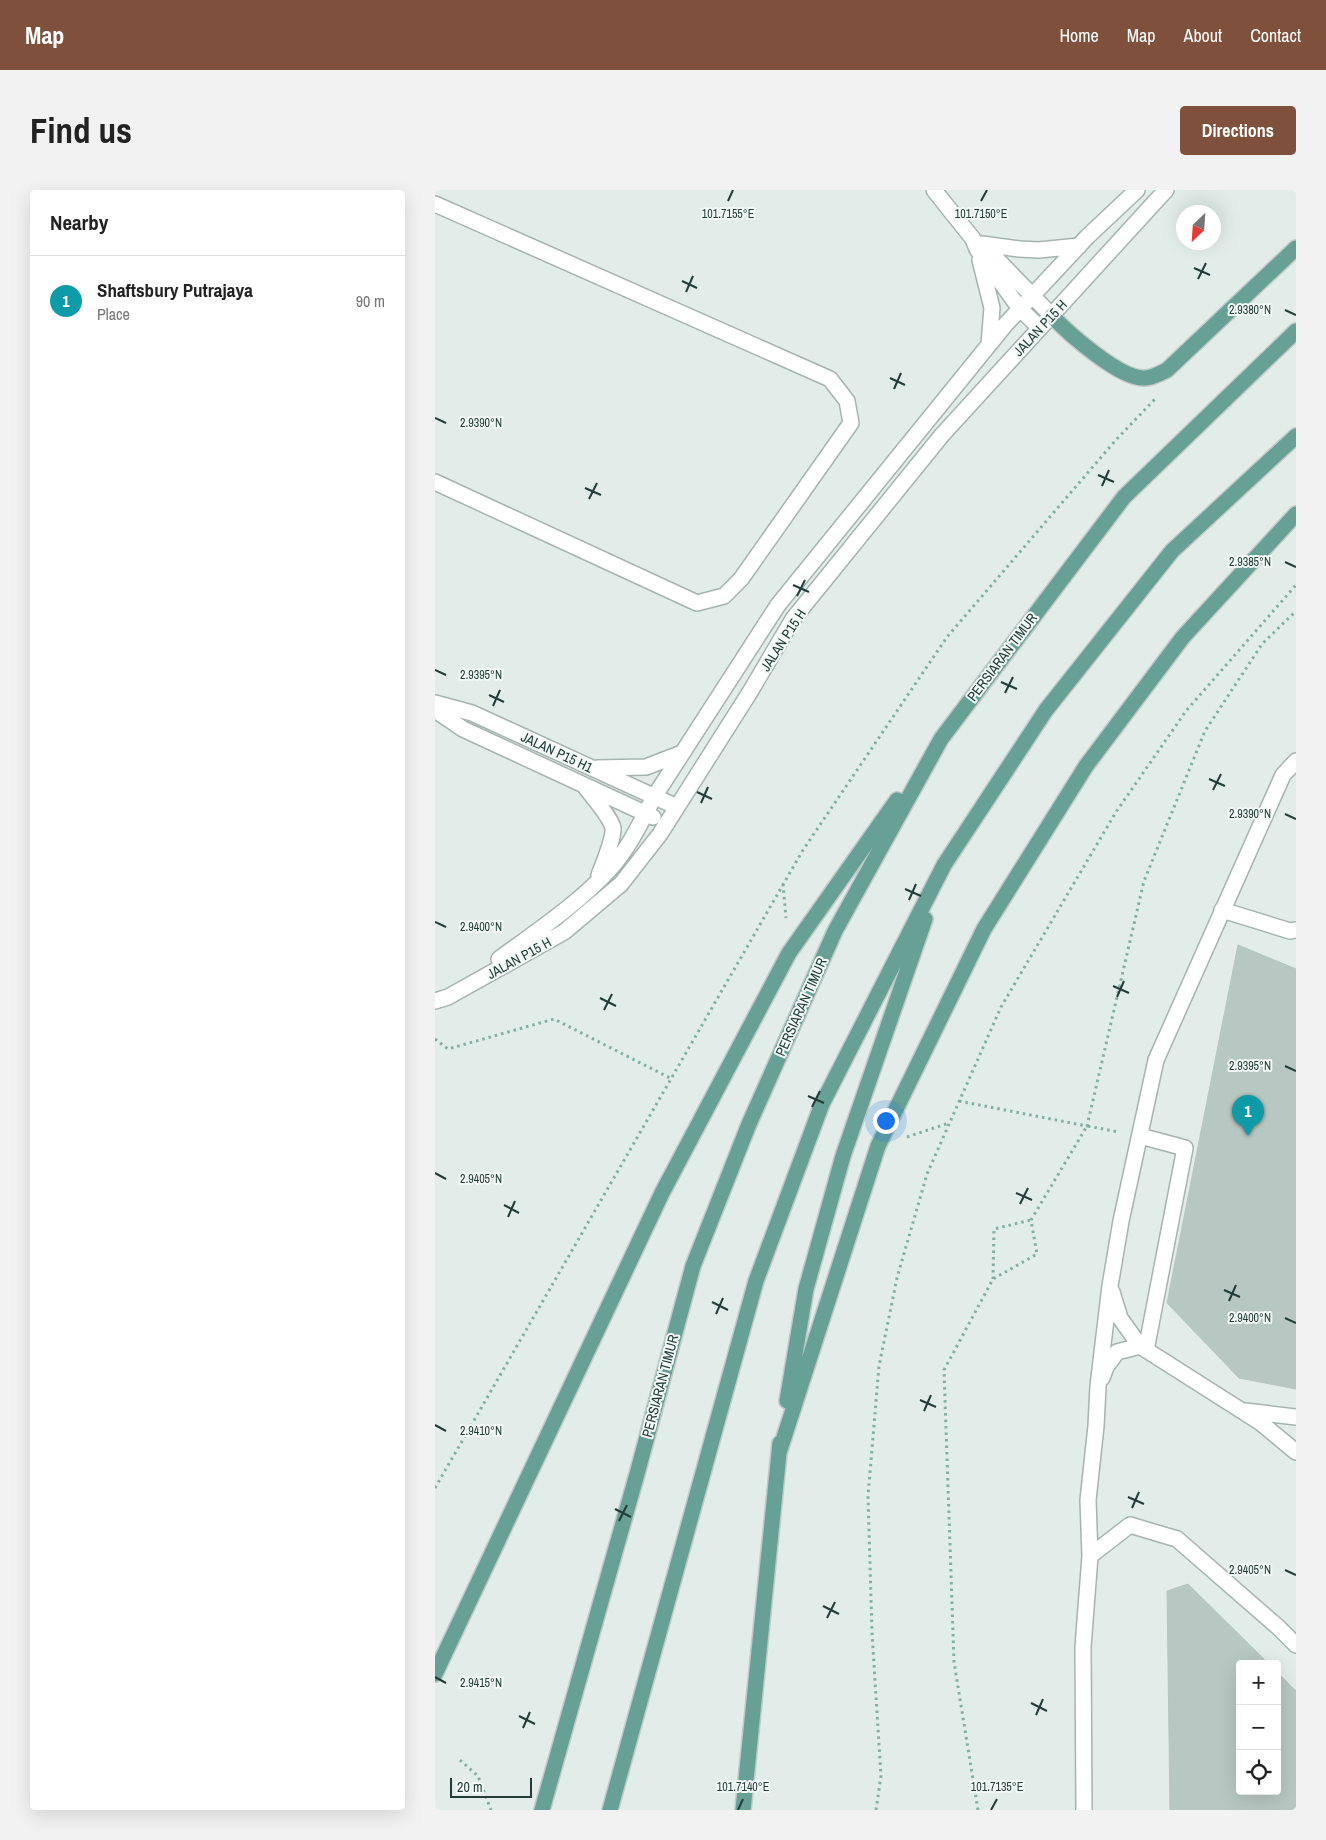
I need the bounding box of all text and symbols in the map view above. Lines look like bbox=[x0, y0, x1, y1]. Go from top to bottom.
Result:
text: Map bbox=[25, 19, 64, 51]
text: Home bbox=[1059, 23, 1099, 48]
text: Map bbox=[1127, 23, 1156, 48]
text: About bbox=[1184, 23, 1222, 48]
text: Contact bbox=[1250, 23, 1301, 48]
button: Directions bbox=[1180, 106, 1296, 155]
text: Find us bbox=[30, 107, 132, 154]
north arrow bbox=[1176, 205, 1221, 250]
text: 101.7155°E bbox=[702, 206, 754, 222]
text: 101.7150°E bbox=[955, 206, 1007, 222]
text: Nearby bbox=[50, 208, 108, 237]
text: Shaftsbury Putrajaya bbox=[97, 277, 253, 303]
text: 1 bbox=[62, 290, 70, 312]
text: 90 m bbox=[356, 290, 385, 312]
street label: JALAN P15 H bbox=[1009, 296, 1071, 360]
text: 2.9380°N bbox=[1229, 302, 1271, 318]
text: Place bbox=[97, 303, 130, 325]
text: 2.9390°N bbox=[460, 415, 502, 431]
text: 2.9385°N bbox=[1229, 554, 1271, 570]
street label: JALAN P15 H bbox=[756, 605, 810, 675]
street label: PERSIARAN TIMUR bbox=[963, 609, 1041, 705]
text: 2.9395°N bbox=[460, 667, 502, 683]
street label: JALAN P15 H1 bbox=[518, 728, 596, 777]
text: 2.9390°N bbox=[1229, 806, 1271, 822]
text: 2.9400°N bbox=[460, 919, 502, 935]
street label: JALAN P15 H bbox=[484, 933, 554, 983]
street label: PERSIARAN TIMUR bbox=[771, 955, 831, 1059]
text: 2.9395°N bbox=[1229, 1058, 1271, 1074]
pin: 1 bbox=[1232, 1095, 1264, 1136]
your location bbox=[873, 1108, 899, 1134]
text: 2.9405°N bbox=[460, 1171, 502, 1187]
text: 2.9400°N bbox=[1229, 1310, 1271, 1326]
street label: PERSIARAN TIMUR bbox=[638, 1333, 682, 1439]
text: 2.9410°N bbox=[460, 1423, 502, 1439]
text: 2.9405°N bbox=[1229, 1562, 1271, 1578]
map controls bbox=[1236, 1660, 1281, 1795]
button: + bbox=[1236, 1660, 1281, 1705]
text: 2.9415°N bbox=[460, 1675, 502, 1691]
button: − bbox=[1236, 1705, 1281, 1750]
button: locate bbox=[1236, 1750, 1281, 1795]
scale bar bbox=[450, 1775, 533, 1798]
text: 20 m bbox=[457, 1778, 483, 1796]
text: 101.7140°E bbox=[717, 1779, 769, 1795]
text: 101.7135°E bbox=[971, 1779, 1023, 1795]

